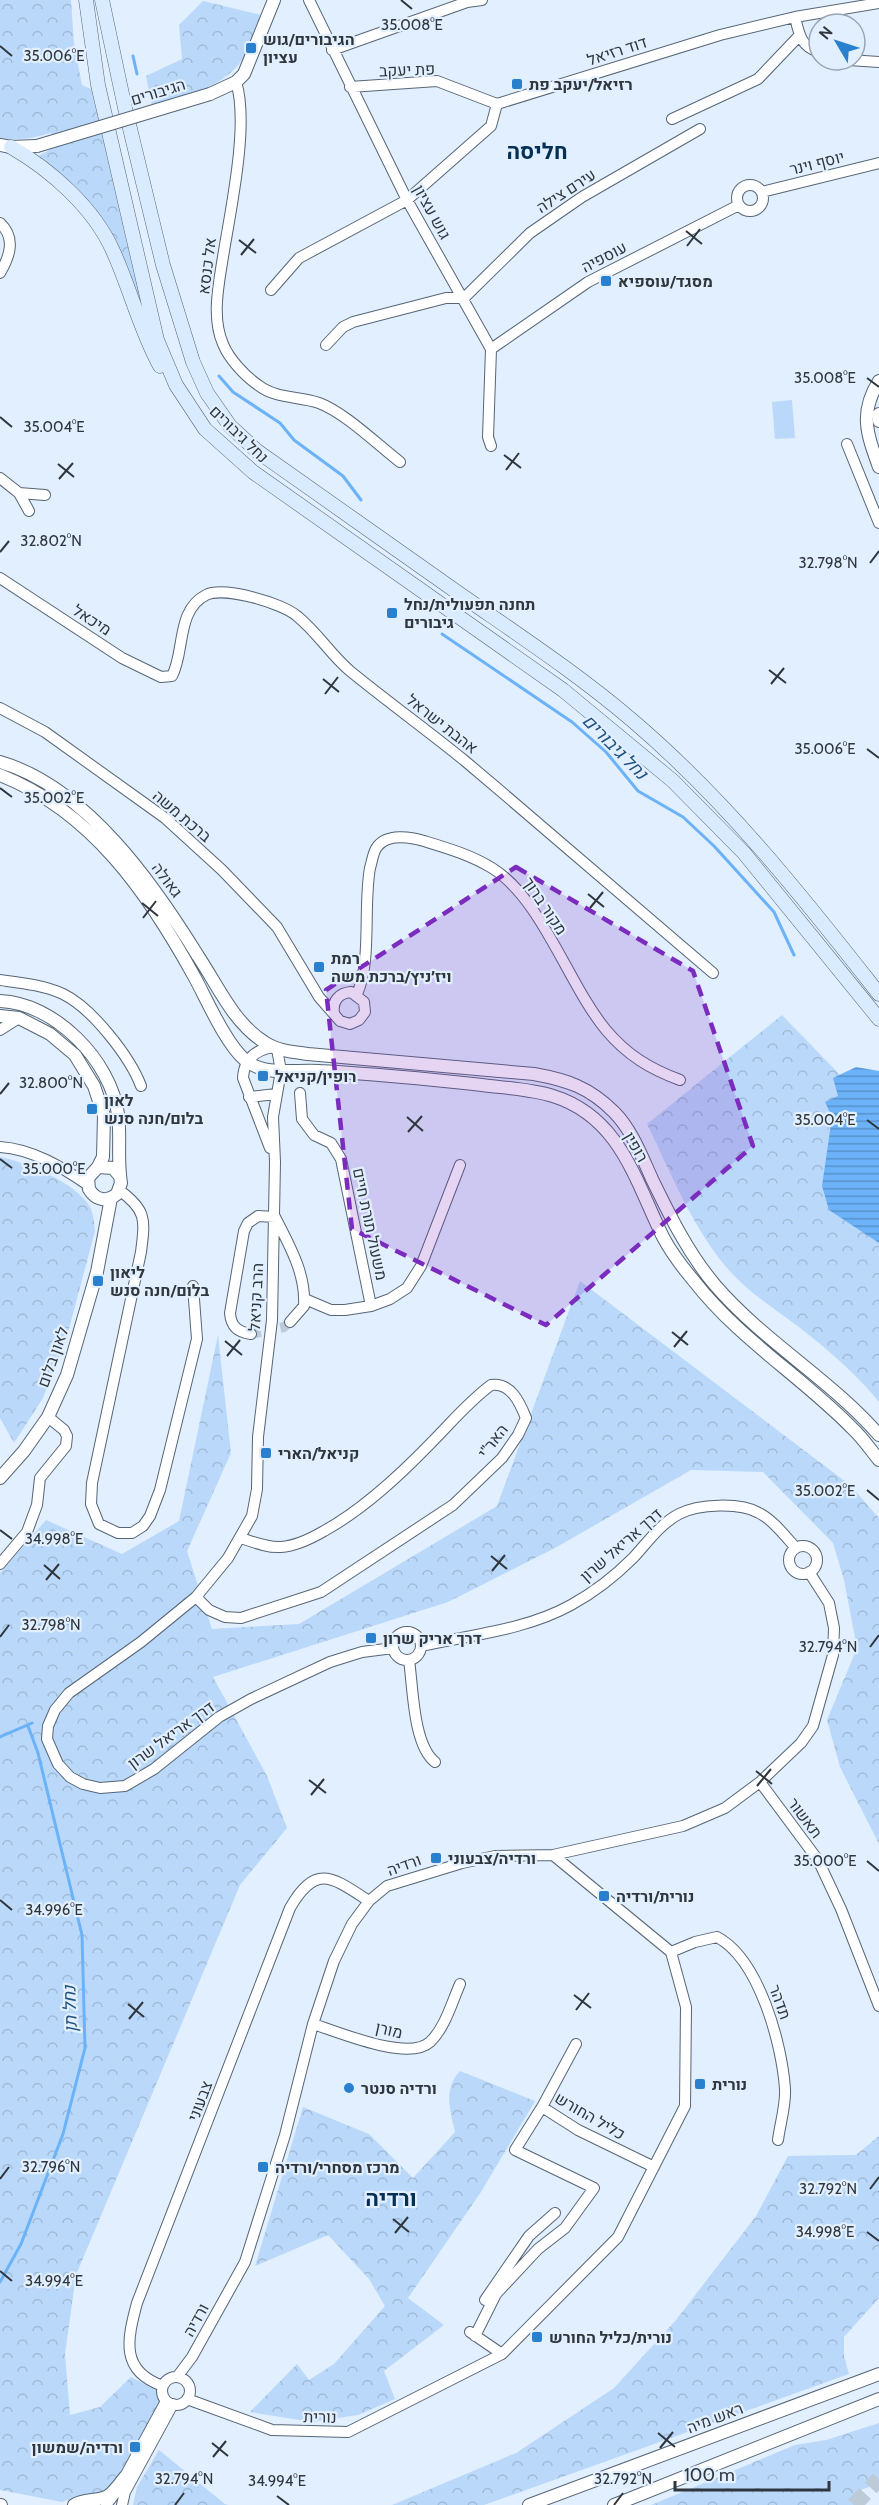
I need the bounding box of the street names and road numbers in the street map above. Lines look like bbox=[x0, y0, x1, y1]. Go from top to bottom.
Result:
street label: דוד רזיאל bbox=[585, 32, 649, 70]
street label: פת יעקב bbox=[379, 60, 435, 80]
street label: הגיבורים bbox=[128, 75, 188, 109]
street label: יוסף וינר bbox=[788, 147, 846, 179]
street label: עירם צילה bbox=[533, 165, 599, 217]
street label: גוש עציון bbox=[409, 181, 455, 243]
street label: אל כנסא bbox=[194, 237, 220, 295]
street label: עוספיה bbox=[578, 238, 630, 276]
street label: נחל גיבורים bbox=[206, 401, 272, 467]
street label: מיכאל bbox=[69, 601, 115, 639]
street label: אהבת ישראל bbox=[402, 690, 482, 758]
street label: ברכת משה bbox=[149, 786, 216, 846]
street label: גאולה bbox=[148, 859, 186, 901]
street label: מקור ברוך bbox=[519, 874, 571, 938]
street label: רופין bbox=[620, 1128, 652, 1166]
street label: משעול תורת חיים bbox=[349, 1166, 391, 1282]
street label: הרב קניאל bbox=[245, 1262, 267, 1332]
street label: לאון בלום bbox=[33, 1324, 73, 1390]
street label: האר"י bbox=[474, 1420, 512, 1462]
street label: דרך אריאל שרון bbox=[576, 1504, 666, 1586]
street label: דרך אריאל שרון bbox=[124, 1697, 218, 1773]
street label: תאשור bbox=[784, 1794, 826, 1842]
street label: ורדיה bbox=[384, 1850, 424, 1880]
street label: תדהר bbox=[765, 1982, 795, 2022]
street label: מורן bbox=[374, 2018, 404, 2042]
street label: צבעוני bbox=[184, 2078, 216, 2124]
street label: כליל החורש bbox=[552, 2088, 628, 2144]
street label: ורדיה bbox=[179, 2300, 213, 2340]
street label: ראש מיה bbox=[684, 2399, 746, 2437]
street label: נורית bbox=[303, 2407, 337, 2427]

